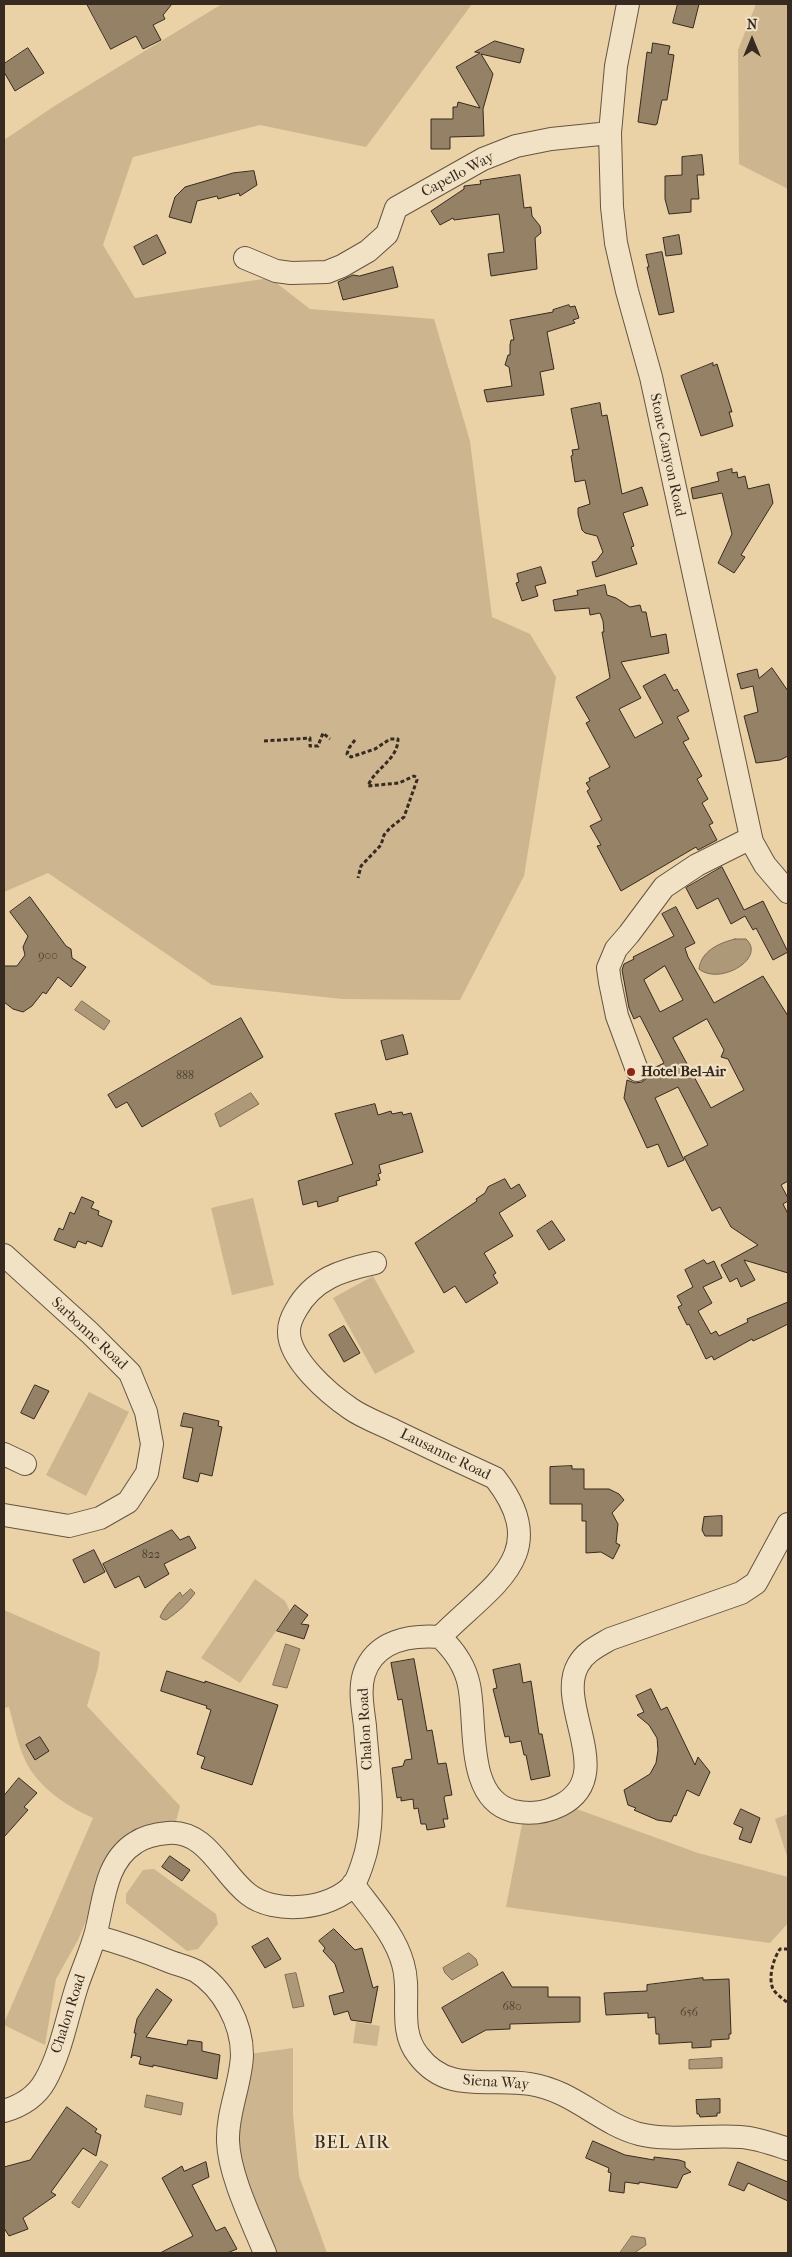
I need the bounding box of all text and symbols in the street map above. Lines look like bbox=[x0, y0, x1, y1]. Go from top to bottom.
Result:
north arrow bbox=[727, 15, 777, 65]
text: N bbox=[747, 16, 757, 33]
street label: Capello Way bbox=[418, 148, 498, 202]
street label: Stone Canyon Road bbox=[645, 392, 689, 518]
house number: 900 bbox=[38, 949, 58, 963]
place label: Hotel Bel-Air bbox=[641, 1063, 726, 1081]
marker: Hotel Bel-Air bbox=[625, 1066, 637, 1078]
house number: 888 bbox=[176, 1069, 194, 1083]
street label: Sarbonne Road bbox=[47, 1294, 131, 1374]
street label: Lausanne Road bbox=[397, 1425, 493, 1485]
house number: 822 bbox=[142, 1548, 160, 1562]
street label: Chalon Road bbox=[355, 1687, 377, 1771]
street label: Chalon Road bbox=[48, 1972, 90, 2056]
house number: 680 bbox=[502, 2000, 522, 2014]
house number: 656 bbox=[680, 2006, 698, 2020]
street label: Siena Way bbox=[462, 2072, 530, 2094]
district label: BEL AIR bbox=[313, 2133, 391, 2155]

